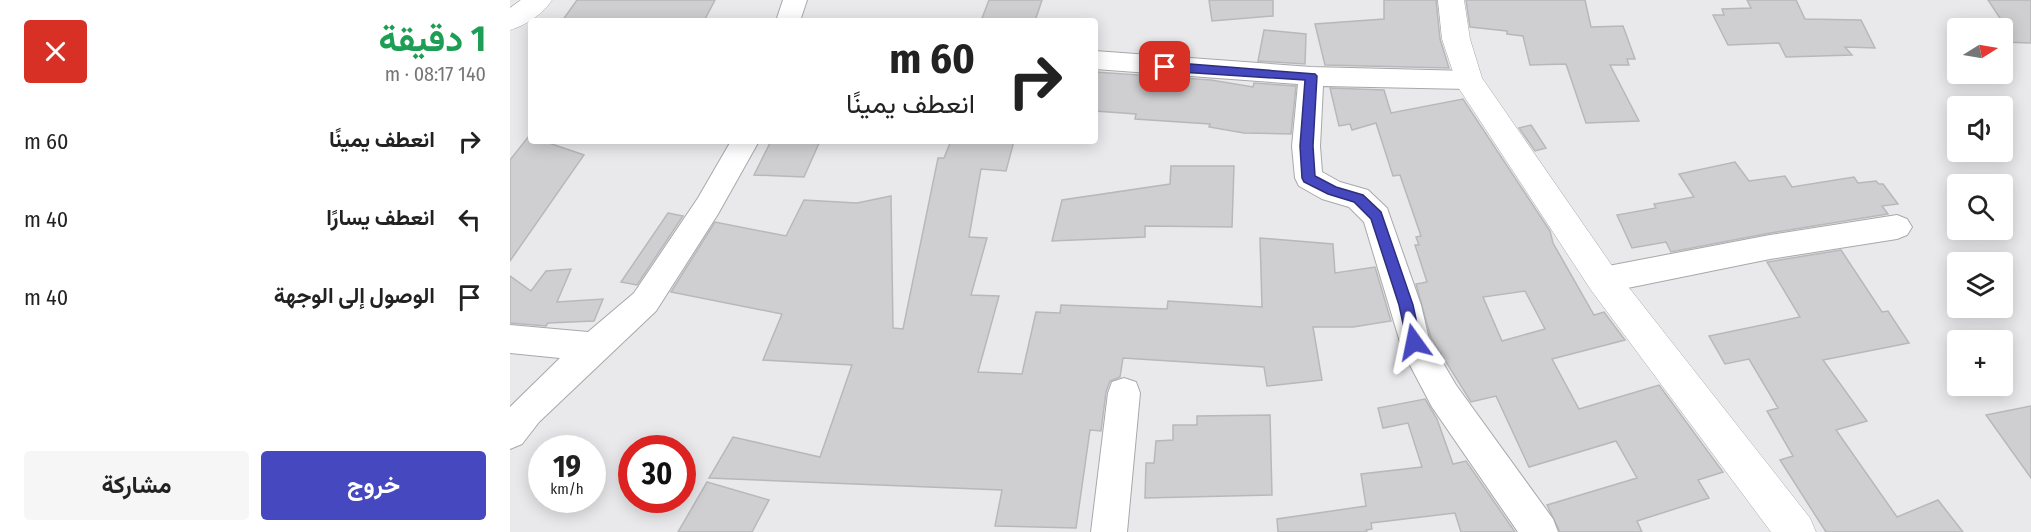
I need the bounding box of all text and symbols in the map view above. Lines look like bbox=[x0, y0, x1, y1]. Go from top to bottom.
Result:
text: 1 دقيقة bbox=[378, 17, 486, 61]
north arrow bbox=[1947, 18, 2013, 84]
map controls bbox=[1947, 18, 2013, 396]
button: close bbox=[24, 20, 87, 83]
text: 60 m bbox=[889, 34, 975, 84]
pin bbox=[1139, 41, 1190, 92]
icon: right bbox=[996, 42, 1074, 120]
icon: arrive bbox=[1148, 50, 1181, 83]
text: 140 m · 08:17 bbox=[385, 62, 486, 86]
text: انعطف يمينًا bbox=[846, 88, 975, 120]
button: sound bbox=[1947, 96, 2013, 162]
icon: right bbox=[453, 125, 486, 158]
text: انعطف يمينًا bbox=[329, 126, 435, 153]
text: 60 m bbox=[24, 128, 68, 155]
button: search bbox=[1947, 174, 2013, 240]
icon: left bbox=[453, 203, 486, 236]
text: انعطف يسارًا bbox=[326, 204, 435, 231]
text: 40 m bbox=[24, 206, 68, 233]
button: layers bbox=[1947, 252, 2013, 318]
icon: arrive bbox=[453, 281, 486, 314]
text: الوصول إلى الوجهة bbox=[274, 282, 435, 309]
text: 40 m bbox=[24, 284, 68, 311]
position arrow bbox=[1382, 310, 1446, 374]
button: + bbox=[1947, 330, 2013, 396]
speed limit sign: 30 bbox=[618, 435, 696, 513]
text: 19 bbox=[553, 449, 581, 485]
button: مشاركة bbox=[24, 451, 249, 520]
button: خروج bbox=[261, 451, 486, 520]
text: km/h bbox=[550, 480, 584, 498]

